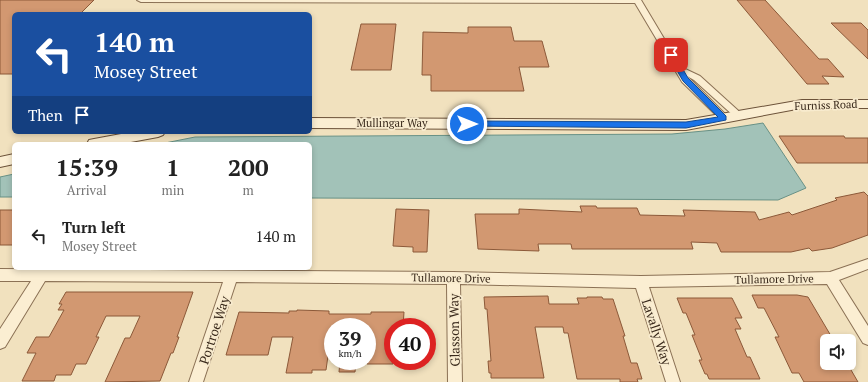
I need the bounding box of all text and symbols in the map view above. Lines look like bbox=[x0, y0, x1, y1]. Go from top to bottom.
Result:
text: 140 m bbox=[94, 23, 175, 60]
icon: left bbox=[28, 28, 80, 80]
pin bbox=[654, 38, 688, 72]
icon: arrive bbox=[660, 44, 682, 66]
text: Mosey Street bbox=[94, 59, 198, 83]
street label: Furniss Road bbox=[794, 97, 858, 113]
position arrow bbox=[446, 103, 488, 145]
icon: arrive bbox=[71, 104, 93, 126]
text: Then bbox=[28, 105, 63, 125]
street label: Mullingar Way bbox=[356, 116, 428, 130]
text: 15:39 bbox=[55, 151, 118, 183]
text: 1 bbox=[166, 151, 180, 183]
text: 200 bbox=[228, 151, 268, 183]
text: Arrival bbox=[67, 181, 107, 199]
text: min bbox=[161, 181, 184, 199]
text: m bbox=[243, 181, 254, 199]
text: Turn left bbox=[62, 217, 126, 237]
icon: left bbox=[28, 225, 50, 247]
text: 140 m bbox=[255, 226, 296, 246]
text: Mosey Street bbox=[62, 237, 137, 255]
street label: Tullamore Drive bbox=[411, 270, 491, 286]
street label: Tullamore Drive bbox=[734, 271, 814, 287]
street label: Portroe Way bbox=[195, 293, 234, 366]
street label: Glasson Way bbox=[444, 293, 464, 367]
street label: Lavally Way bbox=[638, 296, 676, 368]
speed limit sign: 40 bbox=[384, 318, 436, 370]
text: 39 bbox=[339, 325, 361, 352]
map controls bbox=[820, 334, 856, 370]
button: sound bbox=[820, 334, 856, 370]
text: km/h bbox=[338, 347, 362, 360]

